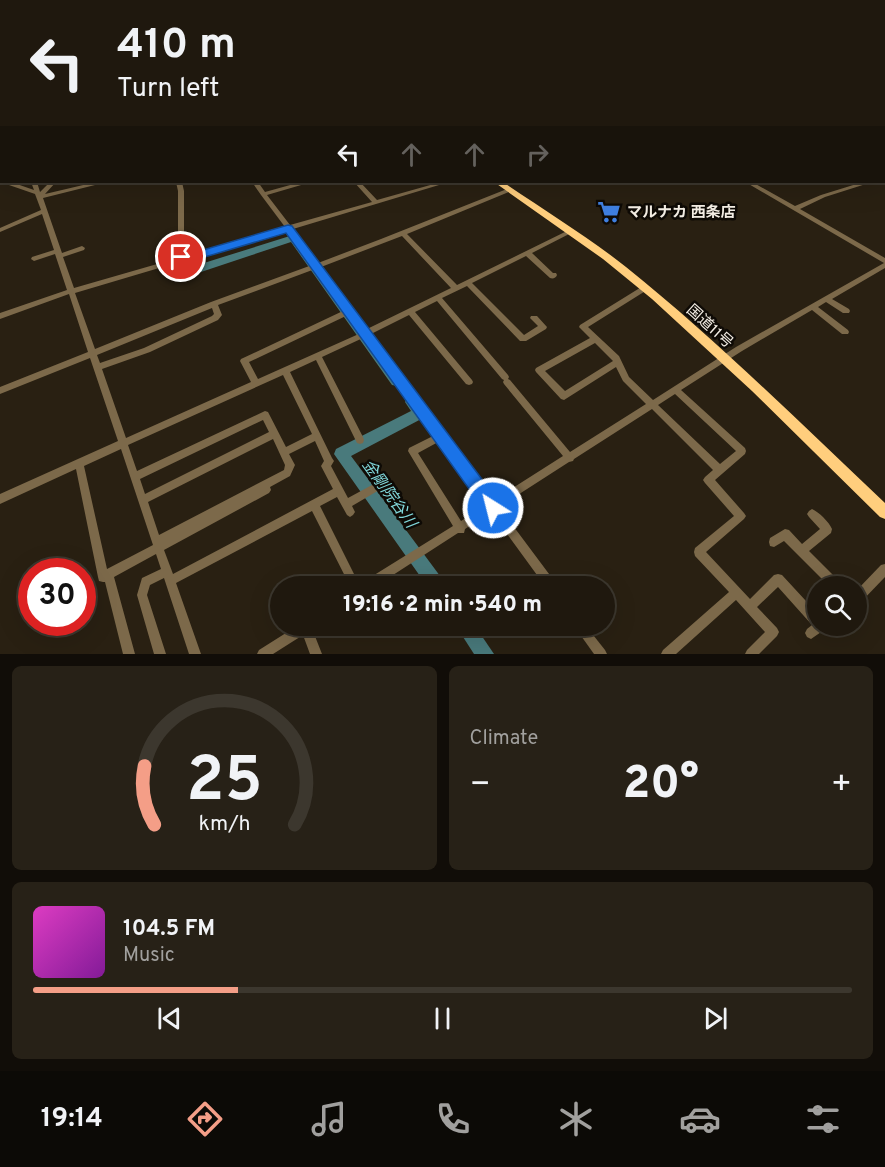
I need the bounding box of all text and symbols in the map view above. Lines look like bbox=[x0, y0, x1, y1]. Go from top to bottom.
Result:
text: 410 m bbox=[117, 20, 236, 73]
icon: left bbox=[18, 24, 96, 102]
text: Turn left bbox=[117, 72, 219, 106]
icon: left bbox=[332, 138, 365, 171]
icon: ahead bbox=[395, 138, 428, 171]
icon: ahead bbox=[458, 138, 491, 171]
icon: right bbox=[521, 138, 554, 171]
supermarket icon: マルナカ 西条店 bbox=[596, 199, 622, 225]
place label: マルナカ 西条店 bbox=[627, 204, 736, 223]
pin bbox=[155, 231, 206, 282]
icon: arrive bbox=[164, 240, 197, 273]
street label: 国道11号 bbox=[682, 301, 736, 353]
water label: 金剛院谷川 bbox=[357, 456, 421, 534]
position arrow bbox=[461, 476, 525, 540]
speed limit sign: 30 bbox=[18, 558, 96, 636]
map controls bbox=[807, 576, 867, 636]
button: search bbox=[807, 576, 867, 636]
text: 19:16 · 2 min · 540 m bbox=[343, 592, 542, 619]
text: Climate bbox=[470, 726, 538, 752]
text: 25 bbox=[186, 744, 262, 823]
text: 20° bbox=[623, 757, 699, 814]
text: − bbox=[470, 765, 491, 807]
text: + bbox=[831, 765, 852, 807]
text: km/h bbox=[198, 811, 250, 838]
text: 104.5 FM bbox=[123, 916, 215, 943]
text: Music bbox=[123, 943, 175, 969]
icon: previous bbox=[153, 1002, 186, 1035]
icon: pause bbox=[426, 1002, 459, 1035]
icon: next bbox=[699, 1002, 732, 1035]
icon: directions bbox=[184, 1098, 226, 1140]
icon: music bbox=[308, 1098, 350, 1140]
icon: phone bbox=[432, 1098, 474, 1140]
icon: climate bbox=[555, 1098, 597, 1140]
icon: car bbox=[679, 1098, 721, 1140]
icon: filters bbox=[802, 1098, 844, 1140]
text: 19:14 bbox=[41, 1102, 103, 1136]

